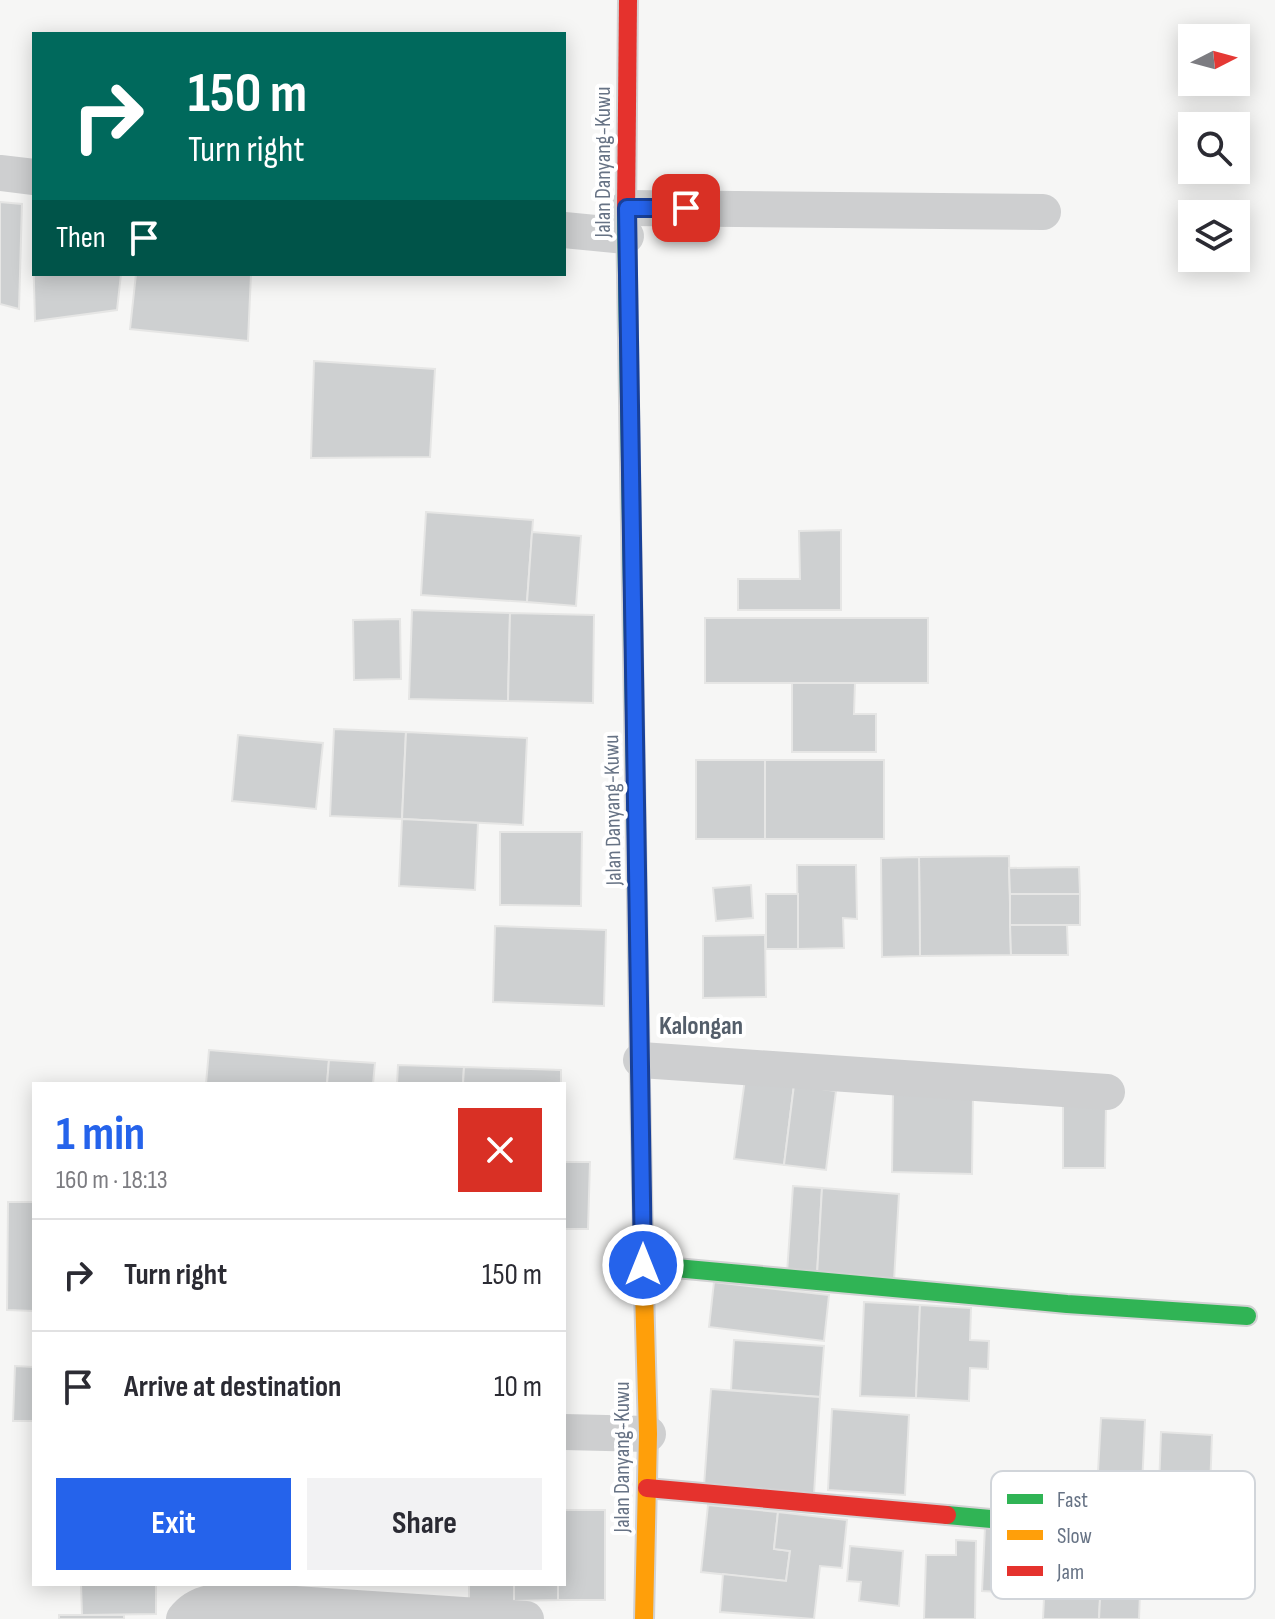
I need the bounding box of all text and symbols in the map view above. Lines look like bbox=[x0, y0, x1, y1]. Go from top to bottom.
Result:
north arrow bbox=[1178, 24, 1250, 96]
map controls bbox=[1178, 24, 1250, 272]
text: 150 m bbox=[188, 61, 307, 128]
icon: right bbox=[56, 64, 160, 168]
street label: Jalan Danyang-Kuwu bbox=[590, 87, 617, 238]
button: search bbox=[1178, 112, 1250, 184]
text: Turn right bbox=[188, 129, 305, 172]
pin bbox=[652, 174, 720, 242]
icon: arrive bbox=[664, 186, 708, 230]
button: layers bbox=[1178, 200, 1250, 272]
icon: arrive bbox=[122, 216, 166, 260]
text: Then bbox=[56, 220, 106, 256]
street label: Jalan Danyang-Kuwu bbox=[598, 734, 628, 887]
district label: Kalongan bbox=[659, 1011, 743, 1042]
text: 1 min bbox=[56, 1106, 145, 1163]
button: close bbox=[458, 1108, 542, 1192]
text: 160 m · 18:13 bbox=[56, 1165, 168, 1196]
position arrow bbox=[601, 1223, 685, 1307]
icon: right bbox=[56, 1253, 100, 1297]
text: Turn right bbox=[124, 1257, 227, 1293]
text: 150 m bbox=[482, 1257, 542, 1293]
icon: arrive bbox=[56, 1365, 100, 1409]
text: Arrive at destination bbox=[124, 1369, 341, 1405]
text: 10 m bbox=[494, 1369, 542, 1405]
street label: Jalan Danyang-Kuwu bbox=[609, 1382, 636, 1533]
legend bbox=[991, 1471, 1255, 1599]
button: Exit bbox=[56, 1478, 291, 1570]
button: Share bbox=[307, 1478, 542, 1570]
text: Fast bbox=[1057, 1487, 1088, 1514]
text: Slow bbox=[1057, 1523, 1092, 1550]
text: Jam bbox=[1056, 1559, 1084, 1586]

